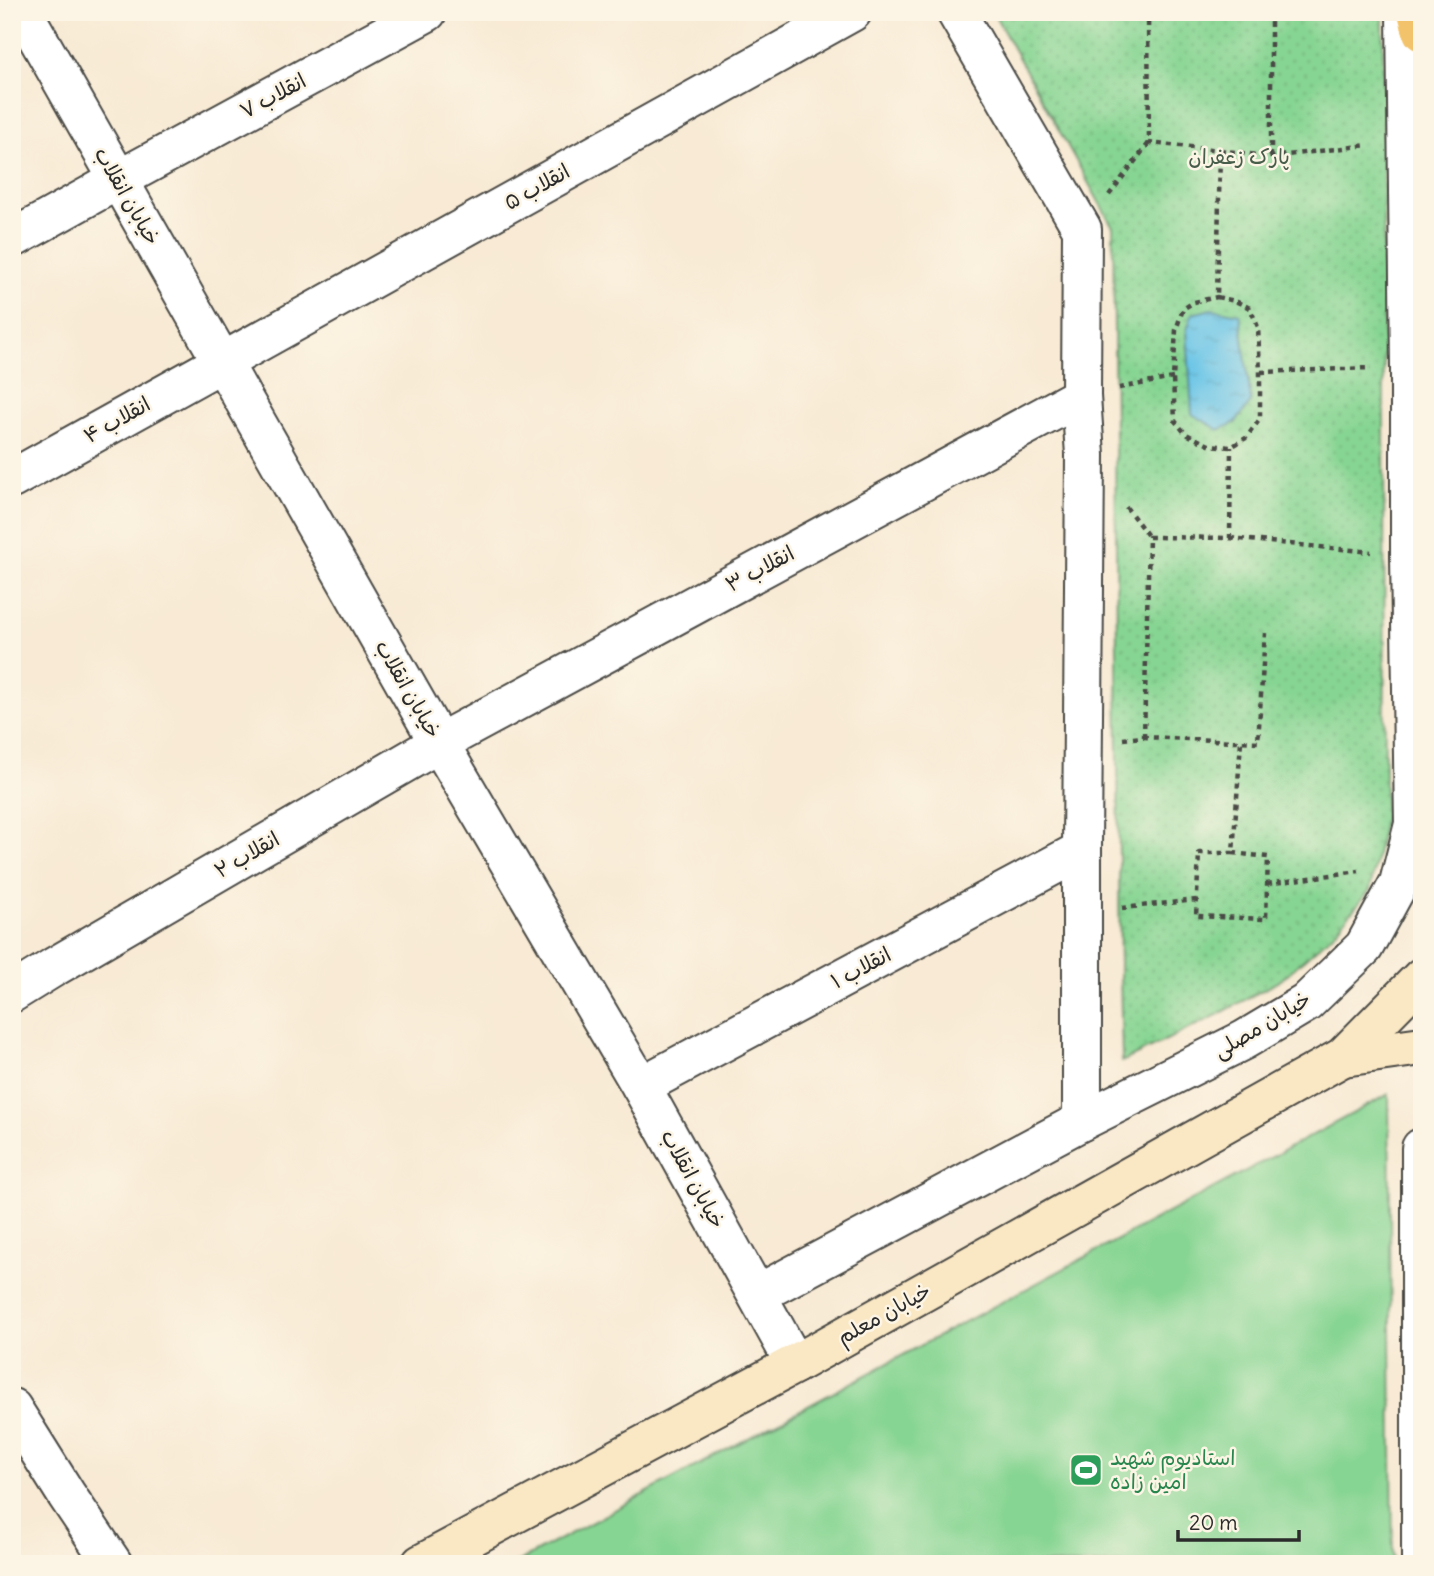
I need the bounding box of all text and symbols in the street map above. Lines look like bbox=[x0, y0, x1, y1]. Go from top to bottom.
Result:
street label: انقلاب ۷ bbox=[235, 67, 311, 124]
street label: خیابان انقلاب bbox=[89, 142, 166, 250]
park label: پارک زعفران bbox=[1188, 143, 1290, 170]
street label: انقلاب ۵ bbox=[499, 157, 575, 216]
street label: انقلاب ۴ bbox=[78, 390, 155, 449]
street label: انقلاب ۳ bbox=[721, 539, 799, 598]
street label: خیابان انقلاب bbox=[370, 635, 447, 743]
street label: انقلاب ۲ bbox=[209, 825, 284, 884]
street label: انقلاب ۱ bbox=[826, 941, 896, 995]
street label: خیابان مصلی bbox=[1208, 985, 1316, 1065]
street label: خیابان انقلاب bbox=[655, 1125, 732, 1233]
street label: خیابان معلم bbox=[832, 1277, 937, 1353]
place label: استادیوم شهید امین زاده bbox=[1110, 1444, 1235, 1495]
sports icon: استادیوم شهید امین زاده bbox=[1067, 1451, 1105, 1489]
scale bar bbox=[1178, 1499, 1299, 1543]
text: 20 m bbox=[1189, 1509, 1238, 1536]

